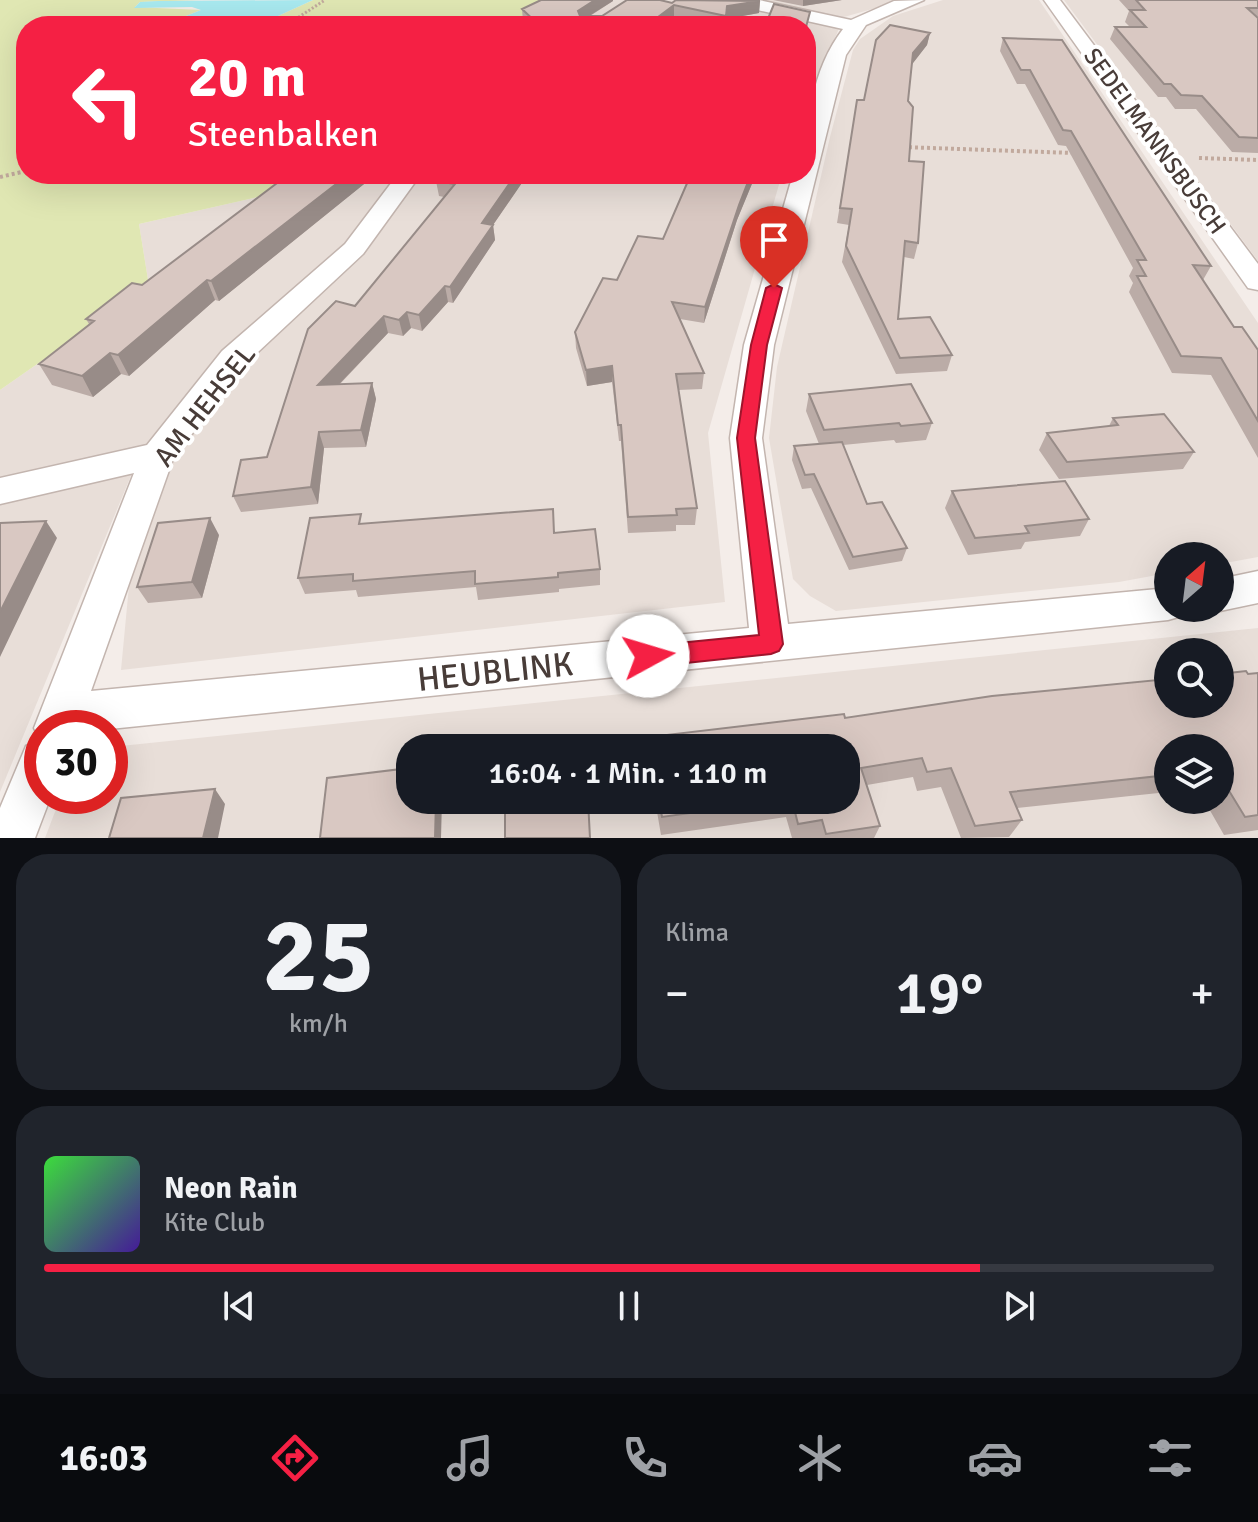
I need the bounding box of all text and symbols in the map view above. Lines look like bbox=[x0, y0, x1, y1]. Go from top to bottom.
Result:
street label: SEDELMANNSBUSCH bbox=[1077, 42, 1233, 240]
text: 20 m bbox=[188, 43, 306, 112]
icon: left bbox=[56, 48, 160, 152]
text: Steenbalken bbox=[188, 112, 379, 157]
pin bbox=[740, 206, 808, 288]
icon: arrive bbox=[752, 218, 796, 262]
street label: AM HEHSEL bbox=[147, 338, 263, 473]
north arrow bbox=[1154, 542, 1234, 622]
map controls bbox=[1154, 542, 1234, 814]
position arrow bbox=[606, 614, 690, 698]
button: search bbox=[1154, 638, 1234, 718]
street label: HEUBLINK bbox=[415, 643, 575, 701]
speed limit sign: 30 bbox=[24, 710, 128, 814]
button: layers bbox=[1154, 734, 1234, 814]
text: 16:04 · 1 Min. · 110 m bbox=[489, 755, 767, 792]
text: 25 bbox=[262, 892, 375, 1020]
text: Klima bbox=[665, 917, 729, 949]
text: 19° bbox=[896, 957, 983, 1031]
text: − bbox=[665, 967, 689, 1021]
text: + bbox=[1190, 967, 1214, 1021]
text: km/h bbox=[289, 1008, 348, 1040]
text: Neon Rain bbox=[164, 1170, 298, 1207]
text: Kite Club bbox=[164, 1207, 265, 1239]
icon: previous bbox=[217, 1284, 261, 1328]
icon: pause bbox=[607, 1284, 651, 1328]
icon: next bbox=[997, 1284, 1041, 1328]
icon: directions bbox=[267, 1430, 323, 1486]
icon: music bbox=[442, 1430, 498, 1486]
icon: phone bbox=[617, 1430, 673, 1486]
icon: climate bbox=[792, 1430, 848, 1486]
icon: car bbox=[967, 1430, 1023, 1486]
icon: filters bbox=[1142, 1430, 1198, 1486]
text: 16:03 bbox=[60, 1436, 148, 1481]

